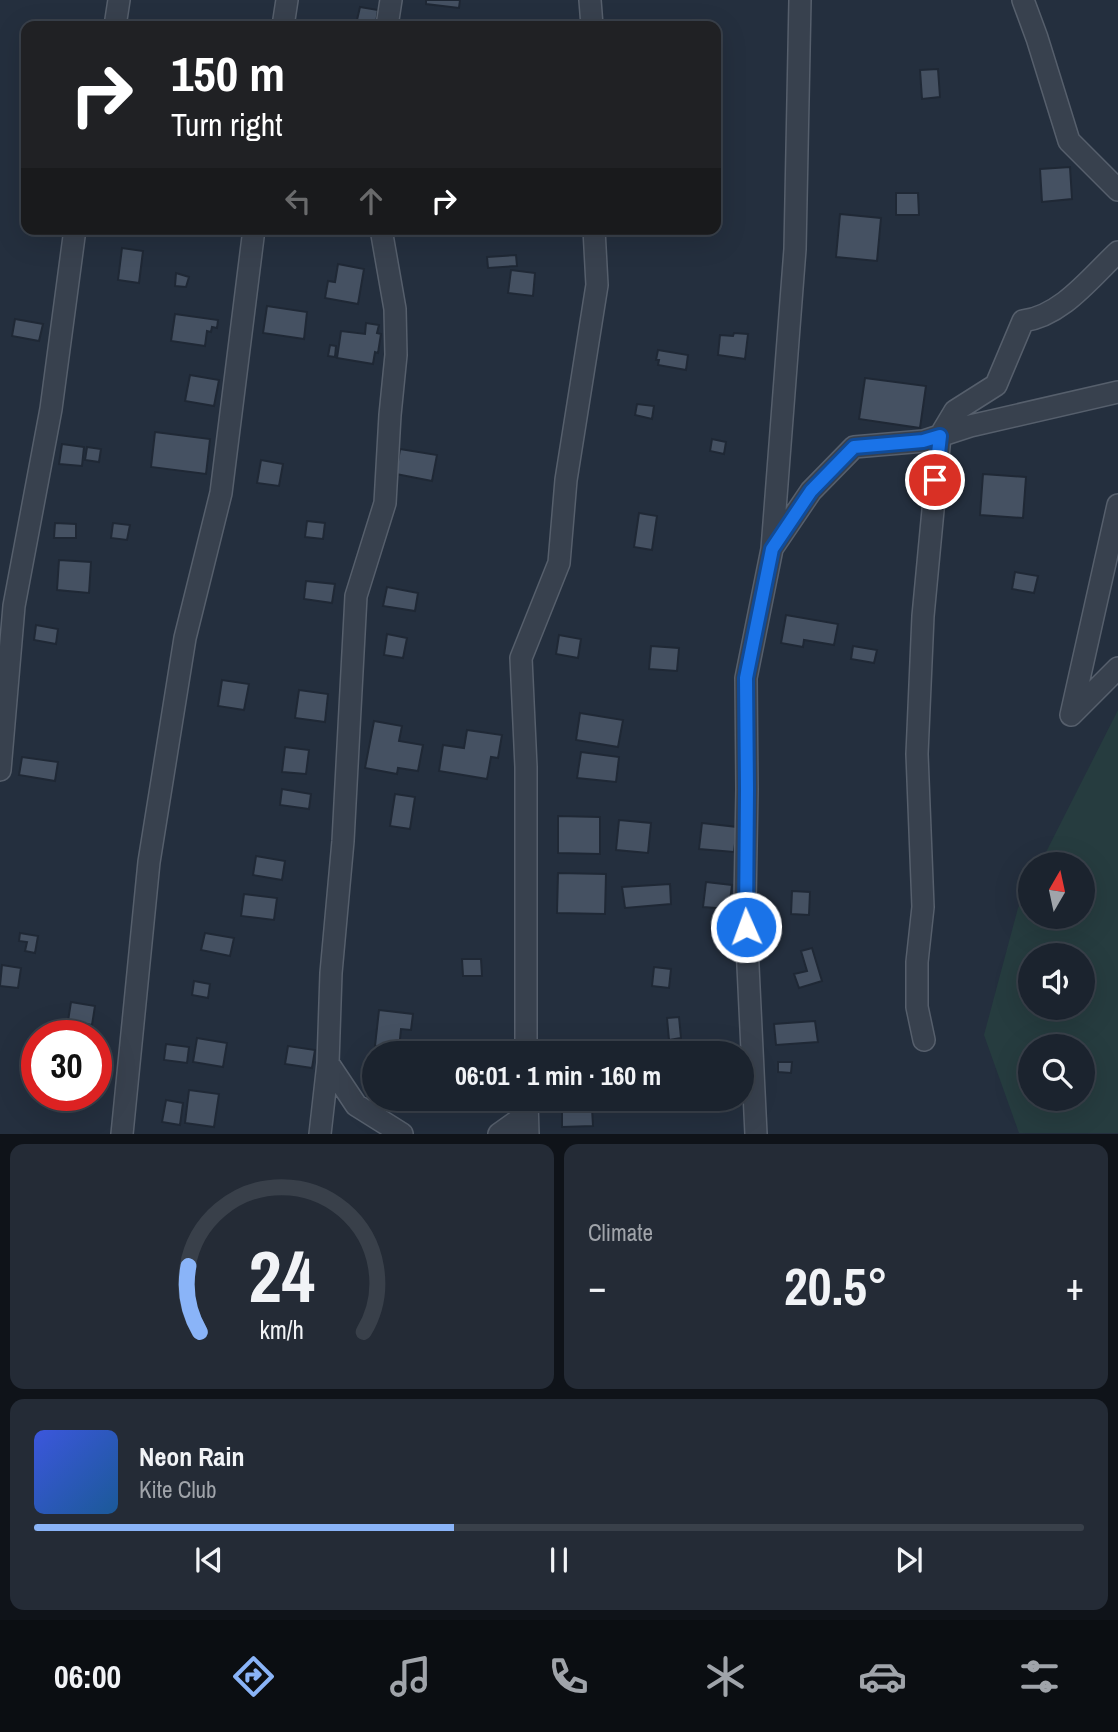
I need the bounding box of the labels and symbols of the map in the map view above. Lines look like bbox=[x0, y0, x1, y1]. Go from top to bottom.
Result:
pin bbox=[905, 450, 965, 510]
north arrow bbox=[1018, 852, 1096, 929]
position arrow bbox=[709, 890, 783, 964]
speed limit sign: 30 bbox=[21, 1020, 112, 1111]

